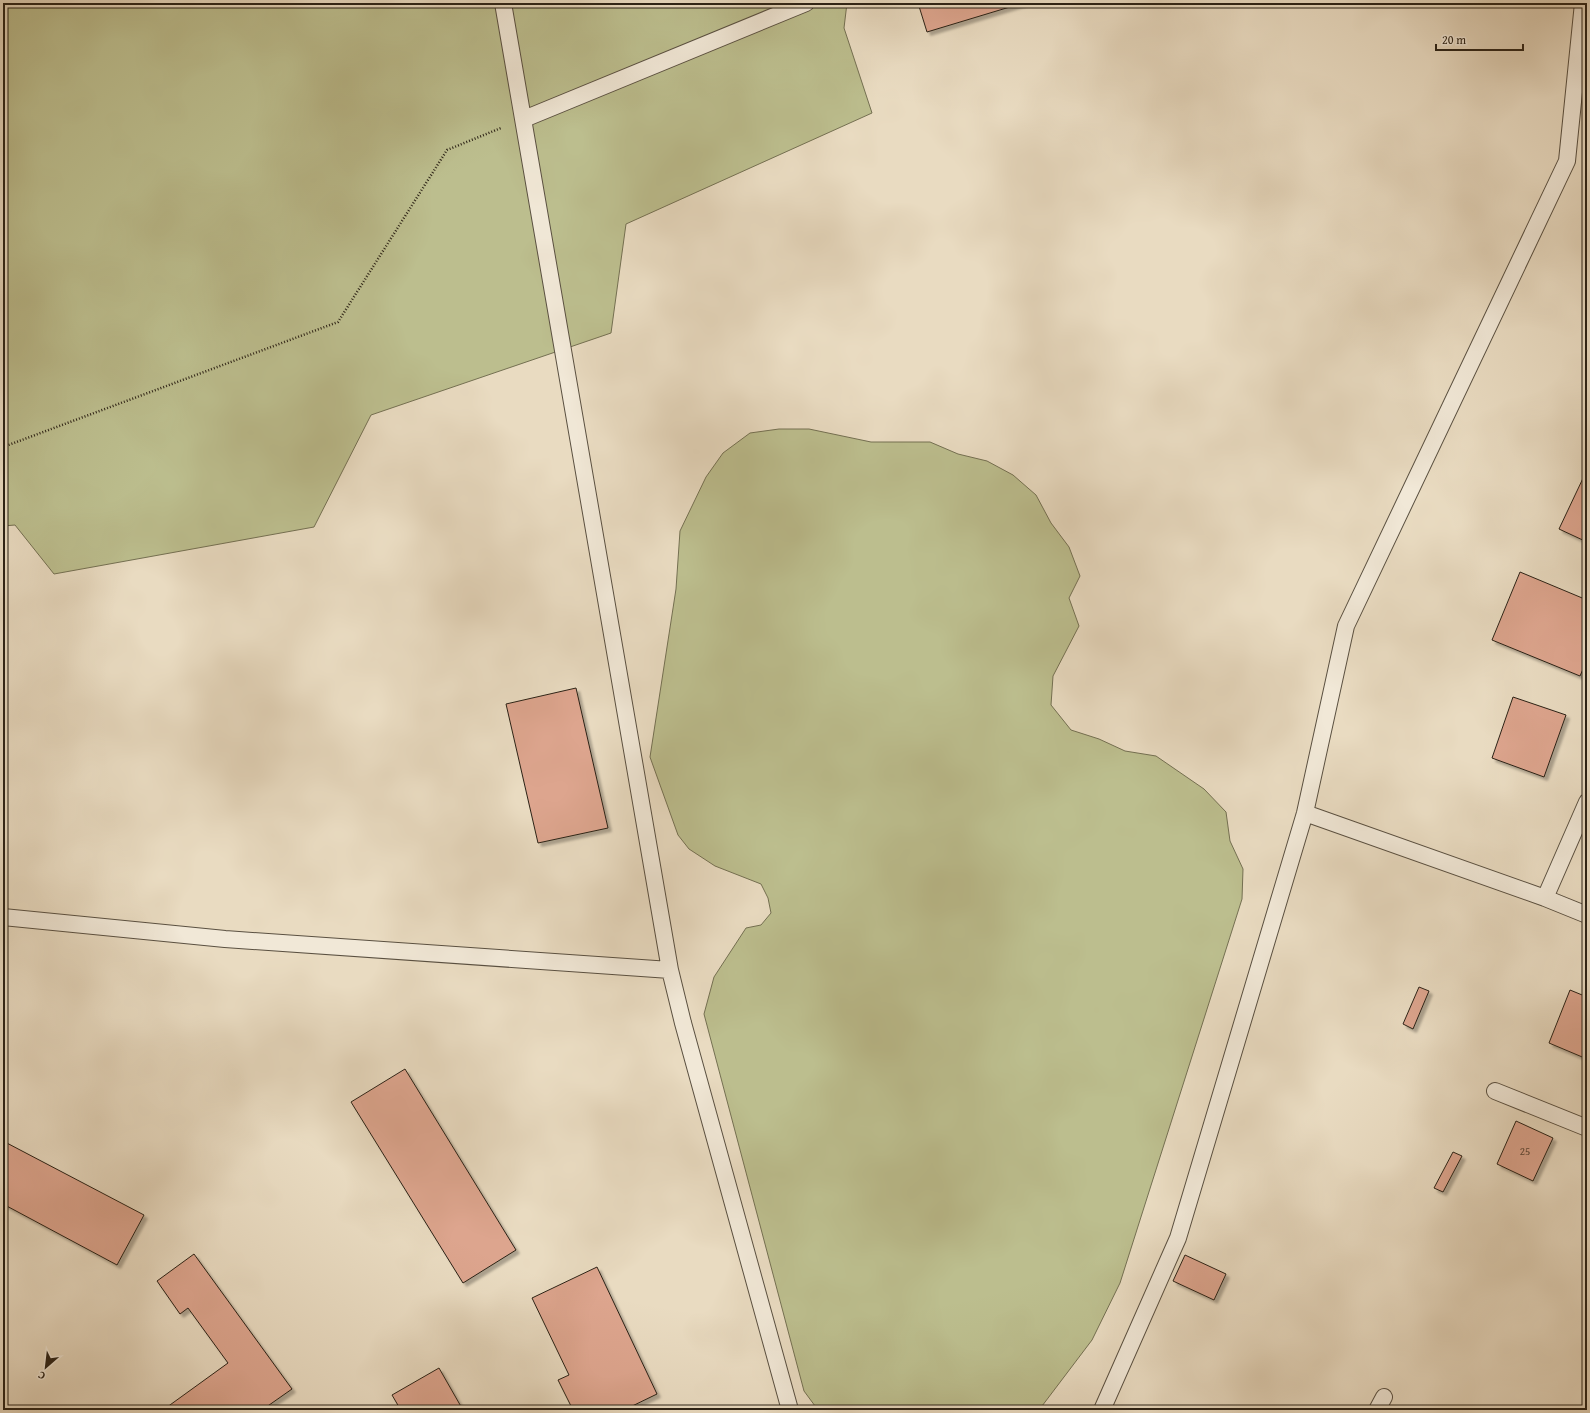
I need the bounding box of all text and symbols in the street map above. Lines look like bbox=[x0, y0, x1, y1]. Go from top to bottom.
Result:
scale bar bbox=[1436, 26, 1523, 52]
text: 20 m bbox=[1442, 31, 1466, 48]
house number: 25 bbox=[1520, 1143, 1530, 1159]
north arrow bbox=[26, 1347, 66, 1387]
text: С bbox=[35, 1367, 48, 1384]

